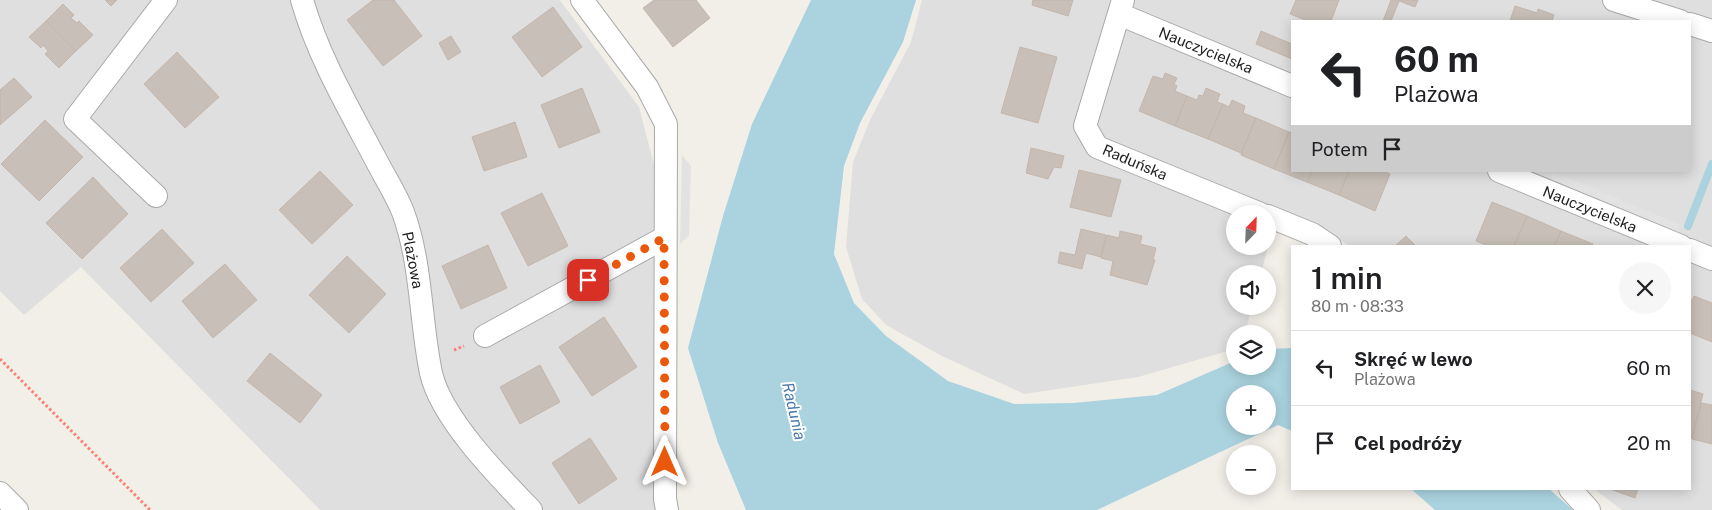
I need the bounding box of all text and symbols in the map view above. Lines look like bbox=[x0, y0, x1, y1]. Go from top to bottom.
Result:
street label: Nauczycielska bbox=[1157, 23, 1255, 77]
text: 60 m bbox=[1394, 39, 1479, 80]
icon: left bbox=[1311, 40, 1376, 105]
text: Plażowa bbox=[1394, 81, 1479, 107]
icon: arrive bbox=[1378, 135, 1406, 163]
text: Potem bbox=[1311, 138, 1368, 160]
street label: Raduńska bbox=[1100, 141, 1170, 183]
street label: Nauczycielska bbox=[1541, 182, 1639, 236]
north arrow bbox=[1226, 205, 1276, 255]
map controls bbox=[1226, 205, 1276, 495]
street label: Plażowa bbox=[399, 230, 427, 290]
pin bbox=[567, 259, 609, 301]
text: 1 min bbox=[1311, 260, 1382, 296]
button: close bbox=[1619, 262, 1671, 314]
button: sound bbox=[1226, 265, 1276, 315]
icon: arrive bbox=[574, 266, 602, 294]
text: 80 m · 08:33 bbox=[1311, 297, 1404, 316]
button: layers bbox=[1226, 325, 1276, 375]
text: Skręć w lewo bbox=[1354, 348, 1473, 370]
icon: left bbox=[1311, 354, 1339, 382]
text: 60 m bbox=[1627, 357, 1671, 379]
text: Plażowa bbox=[1354, 370, 1415, 389]
water label: Radunia bbox=[778, 380, 810, 442]
button: + bbox=[1226, 385, 1276, 435]
icon: arrive bbox=[1311, 429, 1339, 457]
text: Cel podróży bbox=[1354, 432, 1462, 454]
text: 20 m bbox=[1627, 432, 1671, 454]
position arrow bbox=[638, 435, 690, 487]
button: − bbox=[1226, 445, 1276, 495]

